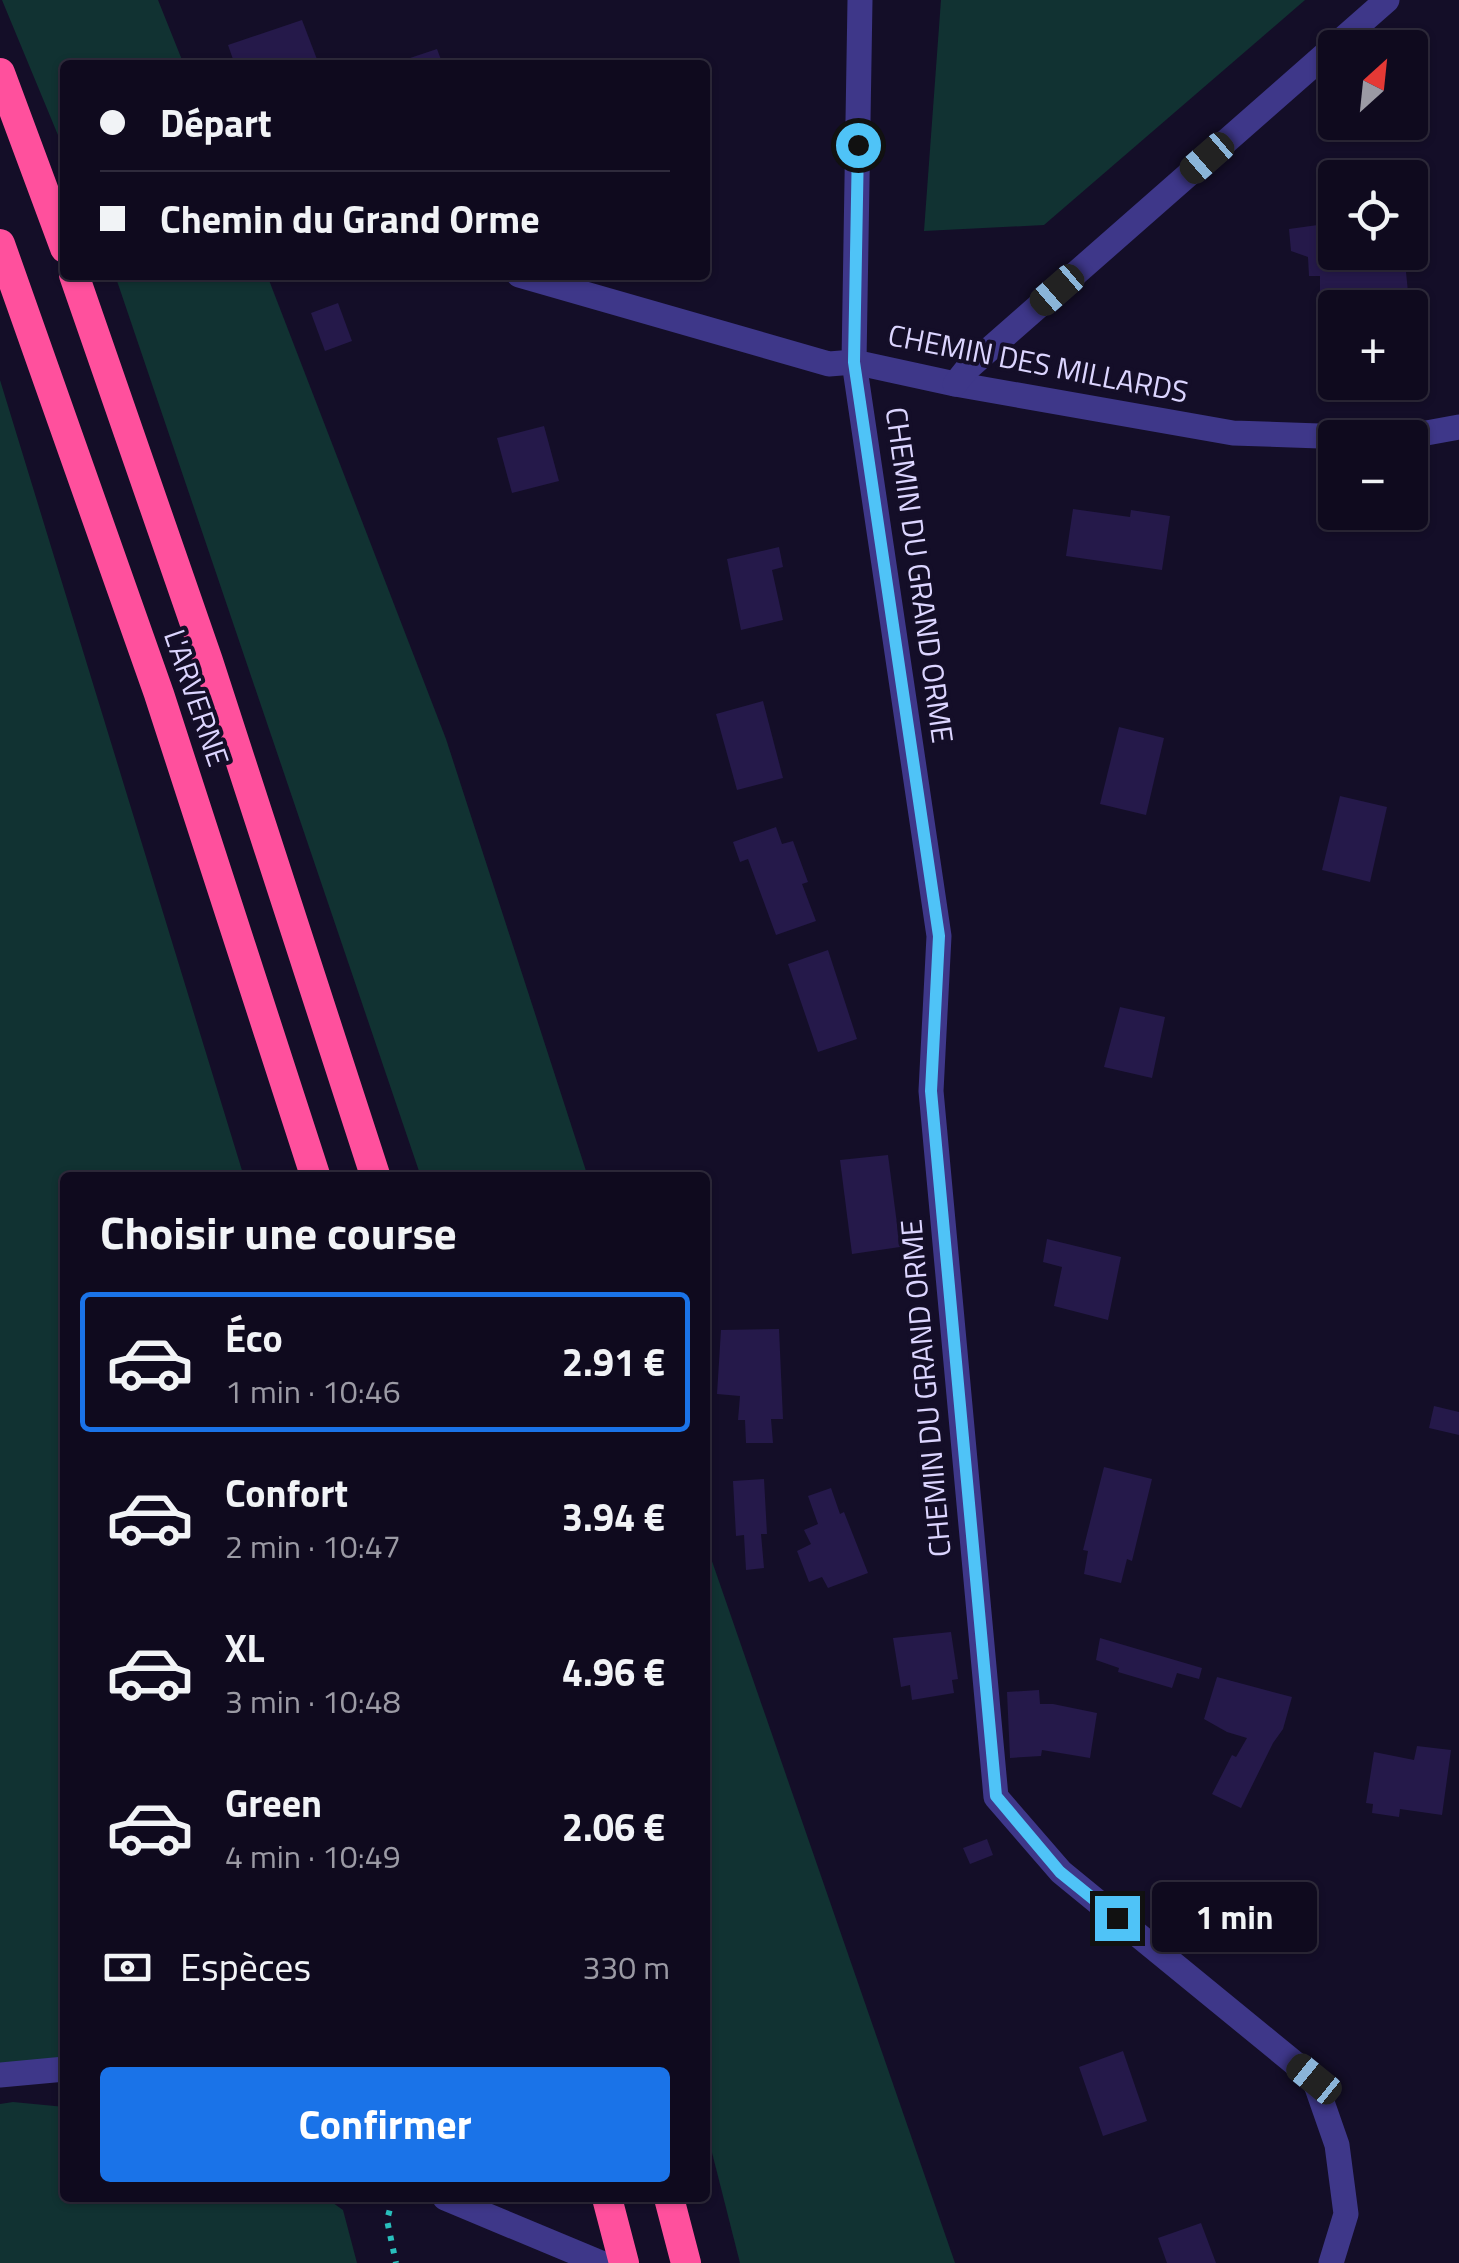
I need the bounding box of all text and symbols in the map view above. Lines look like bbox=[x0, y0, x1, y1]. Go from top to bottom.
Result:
north arrow bbox=[1318, 30, 1428, 140]
map controls bbox=[1318, 30, 1428, 530]
text: Départ bbox=[160, 94, 272, 152]
route start bbox=[836, 123, 881, 168]
car bbox=[1175, 127, 1239, 189]
button: locate bbox=[1318, 160, 1428, 270]
text: Chemin du Grand Orme bbox=[160, 190, 540, 248]
car bbox=[1025, 259, 1089, 321]
button: + bbox=[1318, 290, 1428, 400]
street label: CHEMIN DES MILLARDS bbox=[884, 311, 1192, 415]
street label: CHEMIN DU GRAND ORME bbox=[874, 404, 966, 746]
button: − bbox=[1318, 420, 1428, 530]
street label: L'ARVERNE bbox=[152, 623, 242, 772]
text: Choisir une course bbox=[100, 1198, 457, 1266]
street label: CHEMIN DU GRAND ORME bbox=[887, 1217, 963, 1559]
text: Éco bbox=[225, 1309, 283, 1367]
icon: car bbox=[105, 1317, 195, 1407]
text: 2.91 € bbox=[562, 1333, 665, 1391]
text: 1 min · 10:46 bbox=[225, 1367, 401, 1415]
text: Confort bbox=[225, 1464, 348, 1522]
icon: car bbox=[105, 1472, 195, 1562]
text: 3.94 € bbox=[562, 1488, 665, 1546]
text: 2 min · 10:47 bbox=[225, 1522, 401, 1570]
text: XL bbox=[225, 1619, 265, 1677]
icon: car bbox=[105, 1627, 195, 1717]
text: 4.96 € bbox=[562, 1643, 665, 1701]
text: 3 min · 10:48 bbox=[225, 1677, 401, 1725]
text: Green bbox=[225, 1774, 322, 1832]
icon: car bbox=[105, 1782, 195, 1872]
text: 2.06 € bbox=[562, 1798, 665, 1856]
text: 4 min · 10:49 bbox=[225, 1832, 401, 1880]
callout: 1 min bbox=[1152, 1883, 1317, 1953]
text: 1 min bbox=[1196, 1893, 1273, 1941]
route end bbox=[1095, 1896, 1140, 1941]
text: Espèces bbox=[180, 1938, 311, 1996]
icon: cash bbox=[100, 1940, 155, 1995]
text: 330 m bbox=[582, 1943, 670, 1991]
car bbox=[1281, 2048, 1347, 2110]
button: Confirmer bbox=[100, 2067, 670, 2182]

